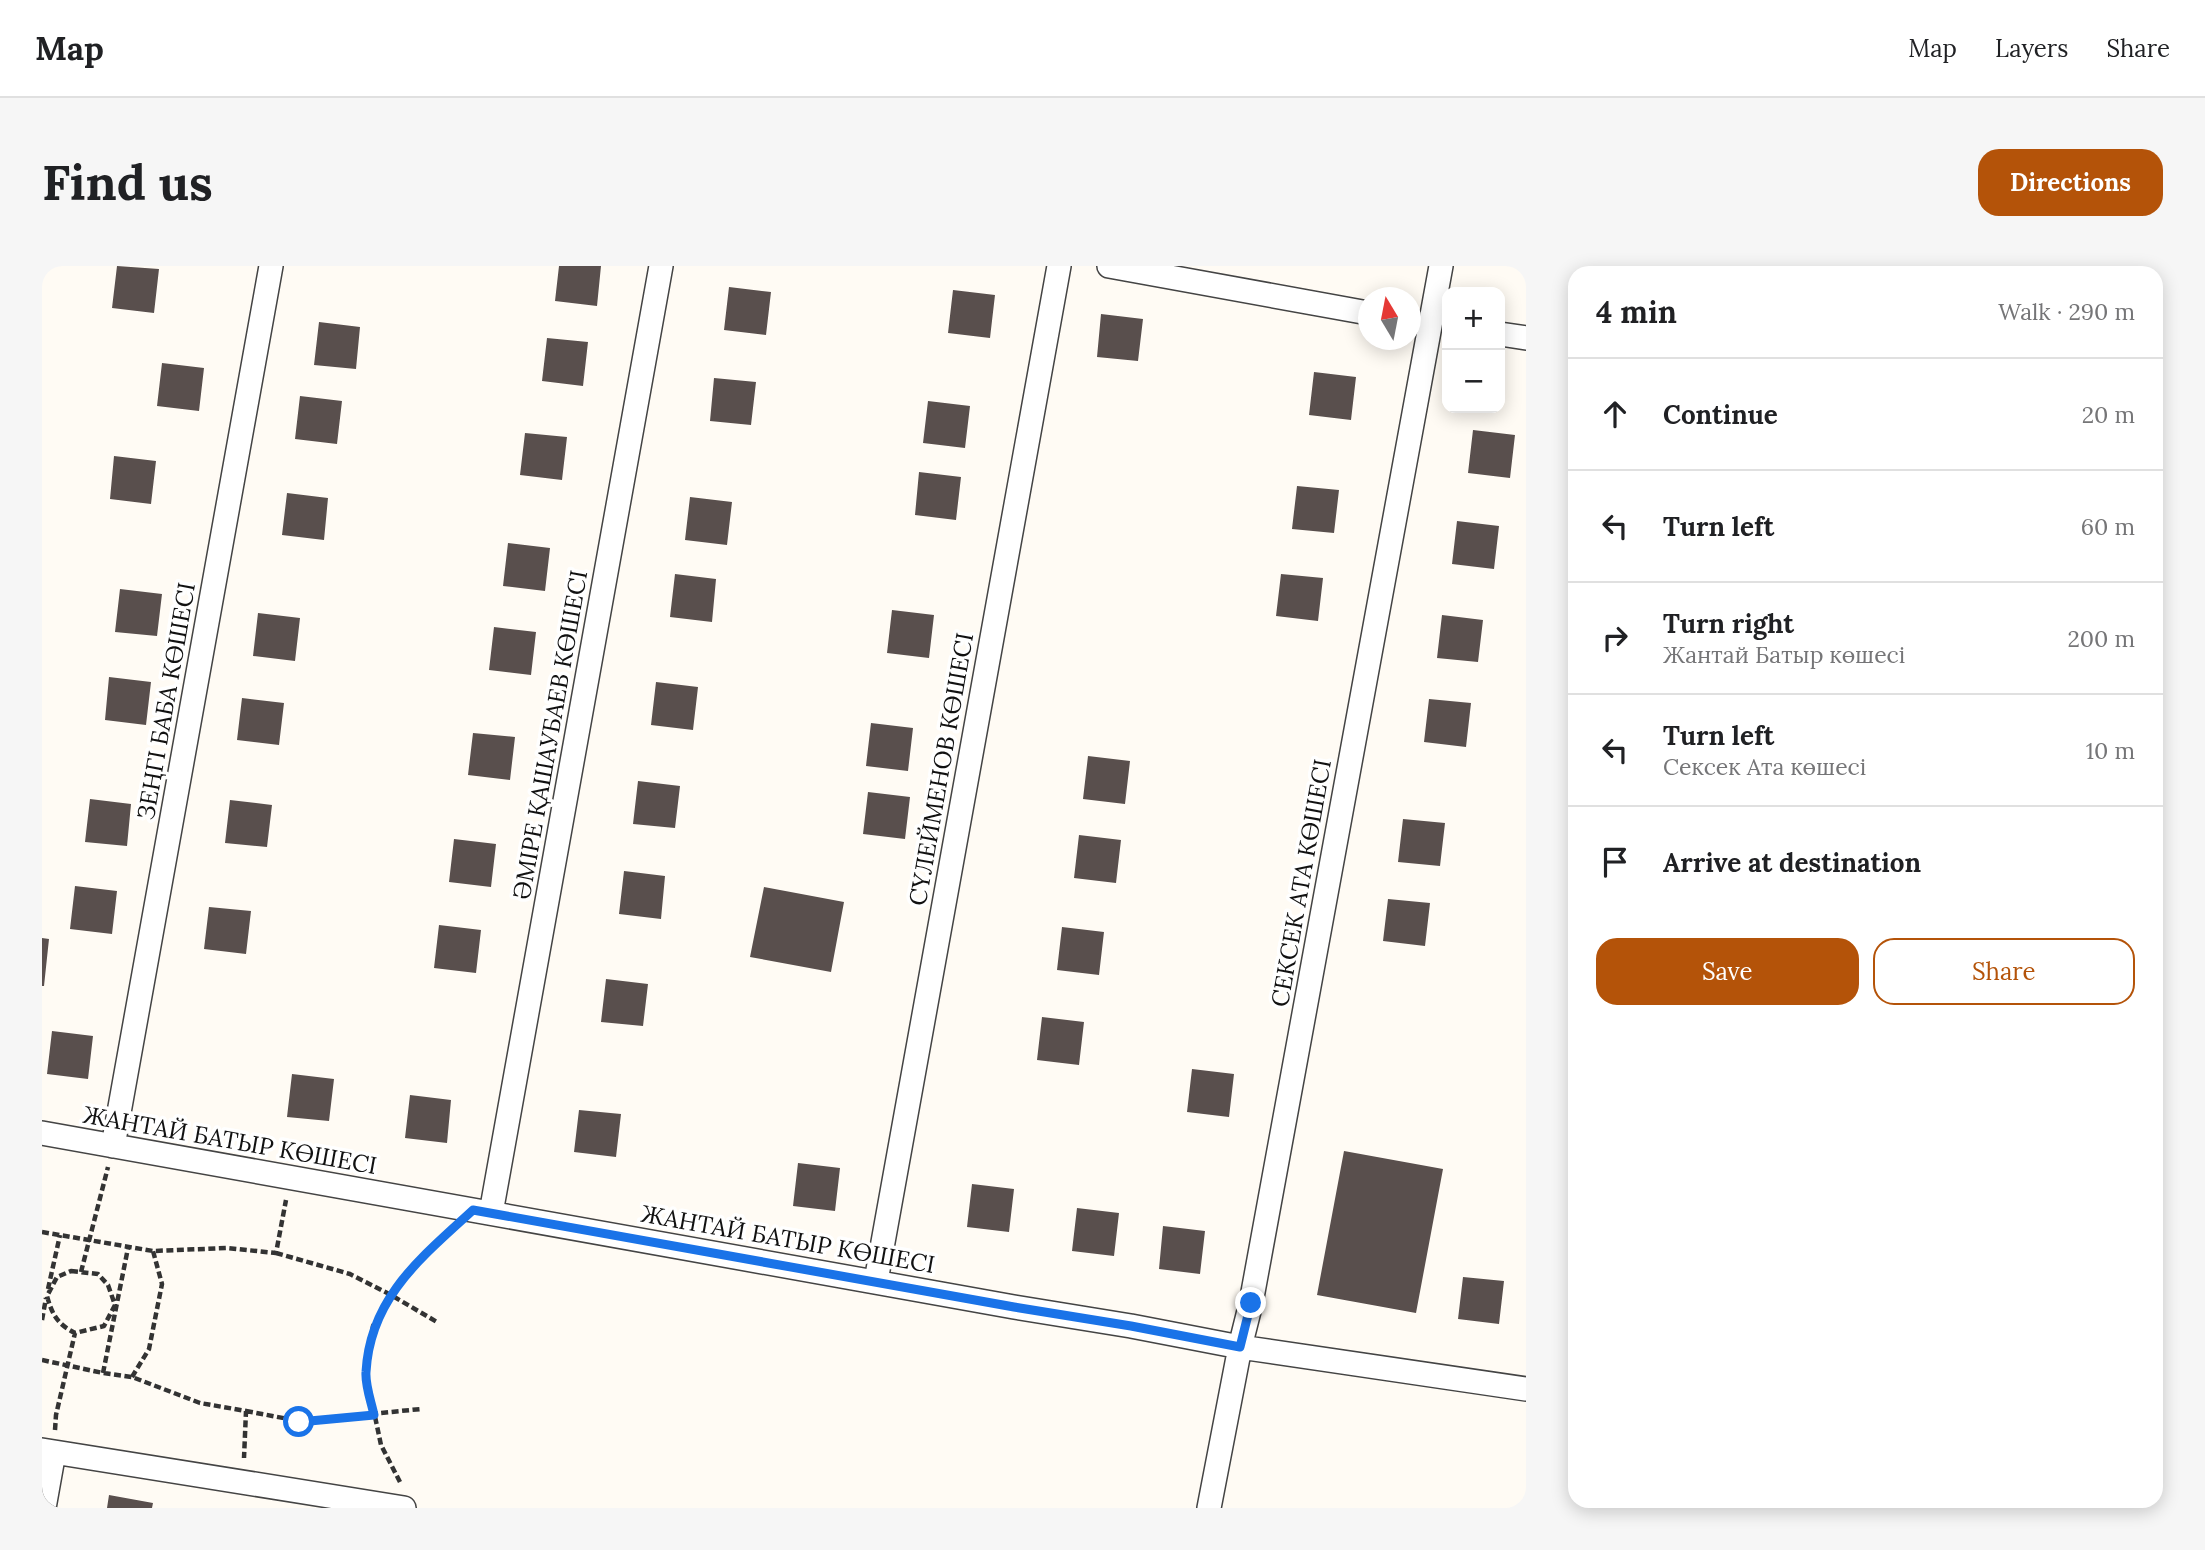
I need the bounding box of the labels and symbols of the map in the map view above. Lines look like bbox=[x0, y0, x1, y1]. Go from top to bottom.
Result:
north arrow bbox=[1358, 287, 1421, 350]
street label: ӘМІРЕ ҚАШАУБАЕВ КӨШЕСІ bbox=[506, 568, 594, 902]
street label: ЗЕҢГІ БАБА КӨШЕСІ bbox=[130, 580, 202, 822]
street label: СҮЛЕЙМЕНОВ КӨШЕСІ bbox=[902, 630, 980, 908]
street label: СЕКСЕК АТА КӨШЕСІ bbox=[1264, 757, 1338, 1009]
street label: ЖАНТАЙ БАТЫР КӨШЕСІ bbox=[81, 1099, 379, 1181]
street label: ЖАНТАЙ БАТЫР КӨШЕСІ bbox=[639, 1198, 937, 1280]
route end bbox=[1235, 1287, 1266, 1318]
route start bbox=[283, 1406, 314, 1437]

